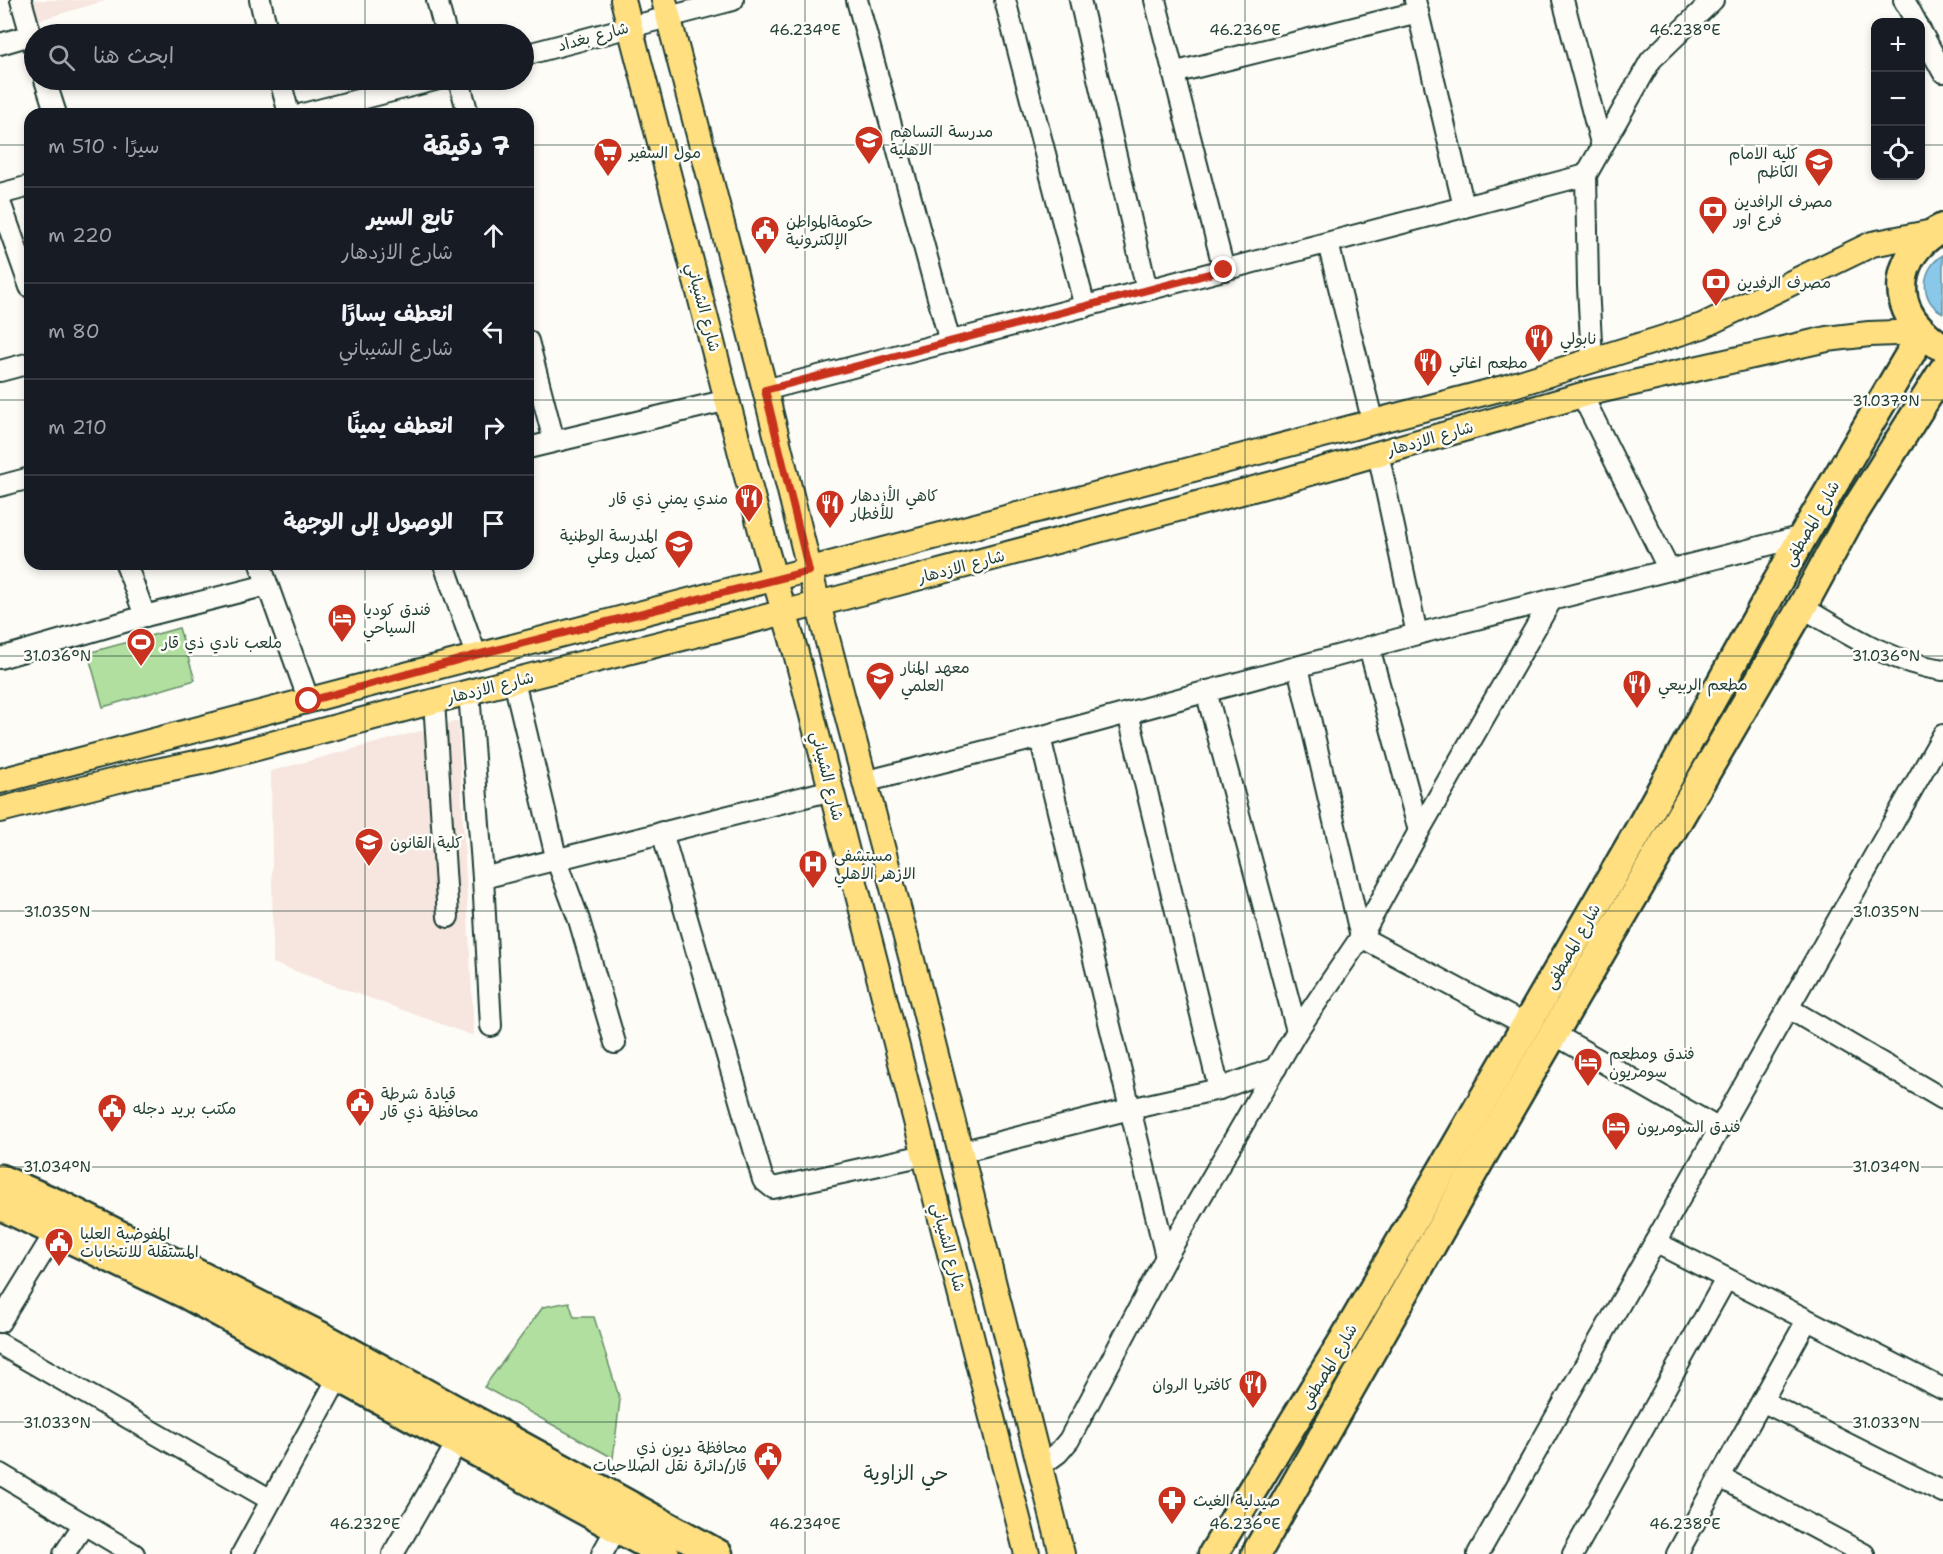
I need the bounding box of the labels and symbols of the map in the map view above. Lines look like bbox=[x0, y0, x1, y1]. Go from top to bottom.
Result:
street label: شارع بغداد bbox=[555, 17, 631, 57]
text: 46.234°E bbox=[769, 20, 841, 40]
text: 46.236°E bbox=[1209, 20, 1281, 40]
text: 46.238°E bbox=[1649, 20, 1721, 40]
place label: مدرسة التساهم الاهلية bbox=[890, 121, 993, 160]
school or university icon: مدرسة التساهم الاهلية bbox=[853, 124, 885, 166]
supermarket icon: مول السفير bbox=[592, 136, 624, 178]
place label: مول السفير bbox=[627, 142, 701, 163]
place label: كليه الامام الكاظم bbox=[1729, 143, 1798, 184]
school or university icon: كليه الامام الكاظم bbox=[1803, 146, 1835, 188]
place label: مصرف الرافدين فرع اور bbox=[1732, 191, 1832, 231]
bank icon: مصرف الرافدين فرع اور bbox=[1697, 194, 1729, 236]
place label: حكومةالمواطن الإلكترونية bbox=[786, 211, 872, 250]
public building icon: حكومةالمواطن الإلكترونية bbox=[749, 214, 781, 256]
route end bbox=[1210, 256, 1236, 282]
street label: شارع الشيباني bbox=[678, 260, 725, 355]
bank icon: مصرف الرفدين bbox=[1700, 266, 1732, 308]
place label: مصرف الرفدين bbox=[1737, 272, 1831, 293]
restaurant icon: نابولي bbox=[1523, 322, 1555, 364]
place label: نابولي bbox=[1560, 328, 1596, 353]
restaurant icon: مطعم اغاتي bbox=[1412, 346, 1444, 388]
place label: مطعم اغاتي bbox=[1449, 352, 1528, 377]
text: 31.037°N bbox=[1852, 391, 1920, 411]
street label: شارع الازدهار bbox=[1383, 416, 1476, 462]
street label: شارع المصطفى bbox=[1778, 477, 1845, 570]
restaurant icon: مندي يمني ذي قار bbox=[733, 482, 765, 524]
place label: كاهي الأزدهار للأفطار bbox=[849, 485, 938, 524]
place label: مندي يمني ذي قار bbox=[608, 488, 728, 513]
restaurant icon: كاهي الأزدهار للأفطار bbox=[814, 488, 846, 530]
place label: المدرسة الوطنية كميل وعلي bbox=[560, 525, 658, 568]
school or university icon: المدرسة الوطنية كميل وعلي bbox=[663, 528, 695, 570]
street label: شارع الازدهار bbox=[914, 545, 1007, 589]
place label: فندق كوديا السياحي bbox=[363, 599, 431, 642]
hotel icon: فندق كوديا السياحي bbox=[326, 602, 358, 644]
sports icon: ملعب نادي ذي قار bbox=[125, 626, 157, 668]
place label: ملعب نادي ذي قار bbox=[160, 632, 282, 654]
text: 31.036°N bbox=[23, 646, 91, 666]
text: 31.036°N bbox=[1852, 646, 1920, 666]
place label: معهد المنار العلمي bbox=[899, 657, 970, 700]
school or university icon: معهد المنار العلمي bbox=[864, 660, 896, 702]
street label: شارع الازدهار bbox=[443, 667, 536, 710]
restaurant icon: مطعم الربيعي bbox=[1621, 668, 1653, 710]
place label: مطعم الربيعي bbox=[1658, 674, 1748, 699]
route start bbox=[295, 687, 321, 713]
street label: شارع الشيباني bbox=[802, 729, 849, 824]
school or university icon: كلية القانون bbox=[353, 826, 385, 868]
place label: كلية القانون bbox=[390, 832, 463, 853]
place label: مستشفى الازهر الاهلي bbox=[834, 845, 916, 888]
hospital icon: مستشفى الازهر الاهلي bbox=[797, 848, 829, 890]
street label: شارع المصطفى bbox=[1539, 900, 1606, 993]
text: 31.035°N bbox=[24, 902, 90, 922]
text: 31.035°N bbox=[1853, 902, 1919, 922]
place label: فندق ومطعم سومريون bbox=[1609, 1043, 1695, 1082]
hotel icon: فندق ومطعم سومريون bbox=[1572, 1046, 1604, 1088]
place label: قيادة شرطة محافظة ذي قار bbox=[379, 1083, 479, 1123]
public building icon: قيادة شرطة محافظة ذي قار bbox=[344, 1086, 376, 1128]
public building icon: مكتب بريد دجله bbox=[96, 1092, 128, 1134]
place label: مكتب بريد دجله bbox=[133, 1098, 236, 1119]
hotel icon: فندق السومريون bbox=[1600, 1110, 1632, 1152]
place label: فندق السومريون bbox=[1637, 1116, 1741, 1137]
text: 31.034°N bbox=[23, 1157, 91, 1177]
text: 31.034°N bbox=[1852, 1157, 1920, 1177]
street label: شارع الشيباني bbox=[923, 1200, 970, 1295]
place label: المفوضية العليا المستقلة للانتخابات bbox=[80, 1223, 199, 1262]
public building icon: المفوضية العليا المستقلة للانتخابات bbox=[43, 1226, 75, 1268]
street label: شارع المصطفى bbox=[1295, 1320, 1363, 1413]
restaurant icon: كافتريا الروان bbox=[1237, 1368, 1269, 1410]
place label: كافتريا الروان bbox=[1152, 1374, 1232, 1395]
text: 31.033°N bbox=[23, 1413, 91, 1433]
text: 31.033°N bbox=[1852, 1413, 1920, 1433]
place label: محافظة ديون ذي قار/دائرة نقل الصلاحيات bbox=[593, 1437, 747, 1476]
public building icon: محافظة ديون ذي قار/دائرة نقل الصلاحيات bbox=[752, 1440, 784, 1482]
district label: حي الزاوية bbox=[863, 1460, 949, 1491]
pharmacy icon: صيدلية الغيث bbox=[1156, 1484, 1188, 1526]
place label: صيدلية الغيث bbox=[1193, 1490, 1280, 1511]
text: 46.232°E bbox=[330, 1514, 400, 1534]
text: 46.234°E bbox=[769, 1514, 841, 1534]
text: 46.236°E bbox=[1209, 1514, 1281, 1534]
text: 46.238°E bbox=[1649, 1514, 1721, 1534]

